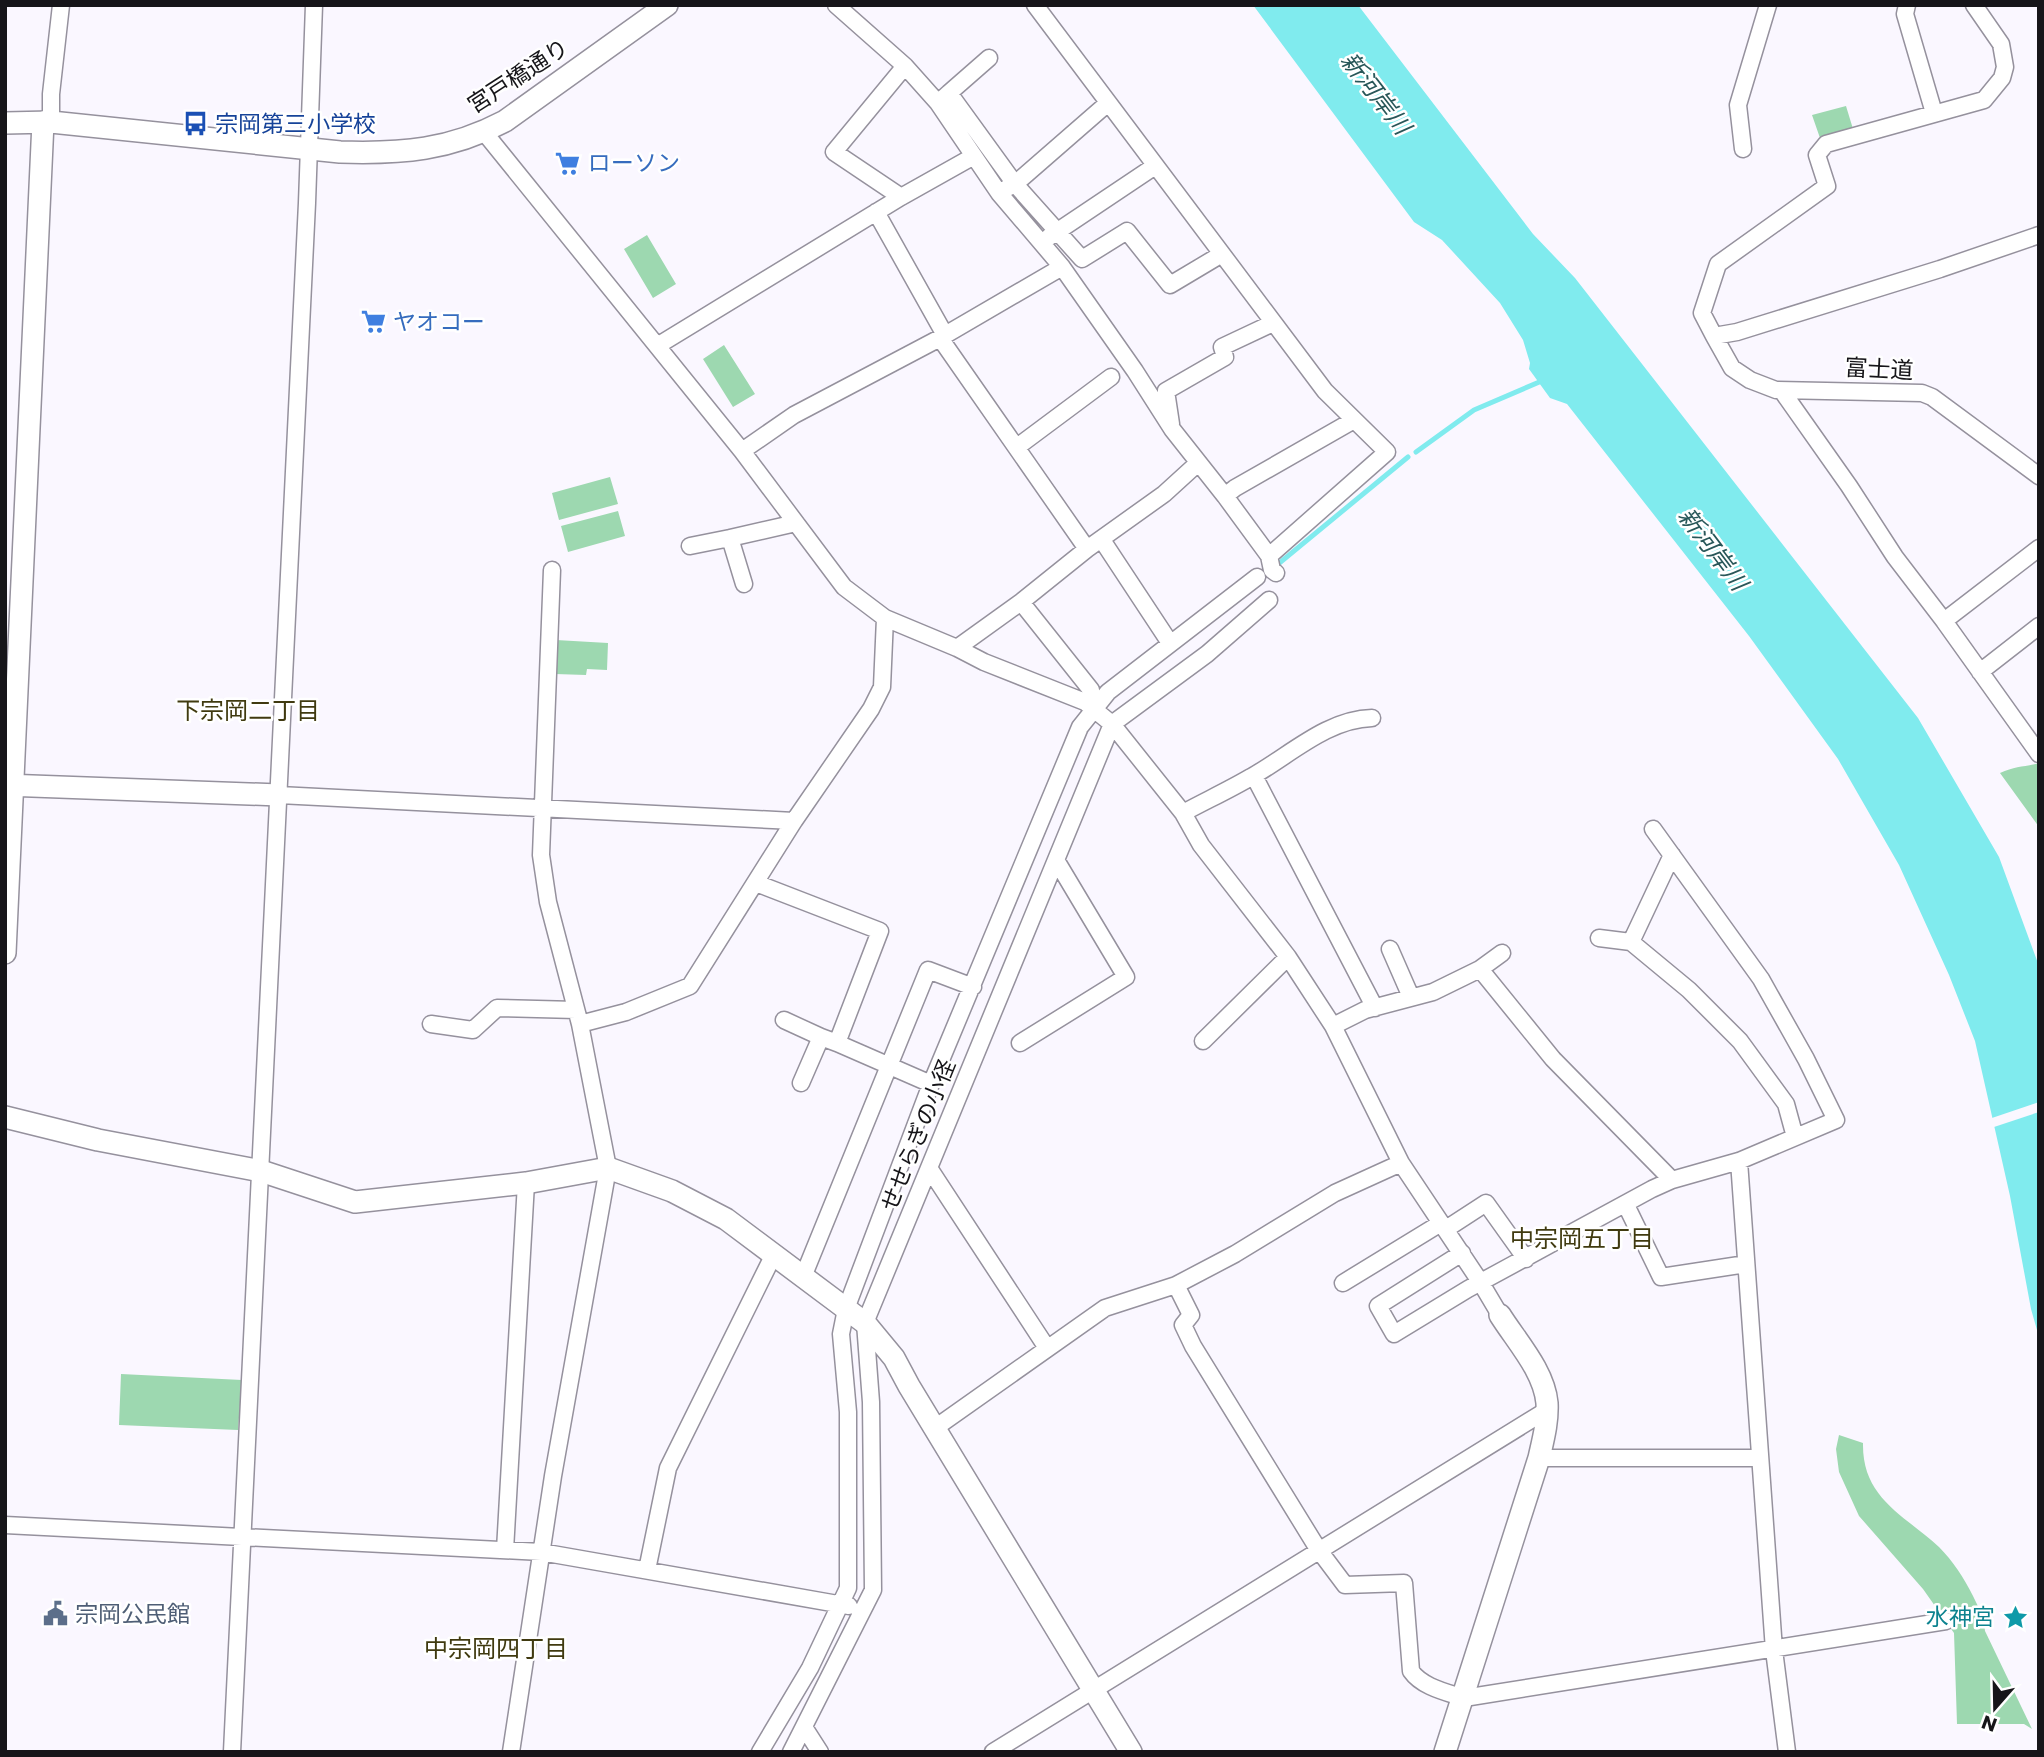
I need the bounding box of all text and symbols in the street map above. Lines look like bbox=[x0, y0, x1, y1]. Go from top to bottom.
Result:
street label: 宮戸橋通り bbox=[461, 31, 575, 121]
water label: 新河岸川 bbox=[1333, 45, 1420, 143]
place label: 宗岡第三小学校 bbox=[215, 108, 376, 140]
bus stop icon: 宗岡第三小学校 bbox=[181, 110, 209, 138]
place label: ローソン bbox=[588, 147, 680, 179]
supermarket icon: ローソン bbox=[554, 149, 582, 177]
place label: ヤオコー bbox=[393, 306, 485, 338]
supermarket icon: ヤオコー bbox=[359, 308, 387, 336]
street label: 富士道 bbox=[1844, 351, 1914, 387]
water label: 新河岸川 bbox=[1671, 501, 1757, 600]
district label: 下宗岡二丁目 bbox=[176, 694, 320, 727]
street label: せせらぎの小径 bbox=[873, 1054, 963, 1216]
district label: 中宗岡五丁目 bbox=[1510, 1222, 1654, 1255]
place label: 宗岡公民館 bbox=[75, 1598, 190, 1630]
public building icon: 宗岡公民館 bbox=[41, 1600, 69, 1628]
place label: 水神宮 bbox=[1926, 1601, 1995, 1633]
place icon: 水神宮 bbox=[2001, 1603, 2029, 1631]
district label: 中宗岡四丁目 bbox=[424, 1632, 568, 1665]
north arrow bbox=[1960, 1673, 2030, 1743]
text: N bbox=[1978, 1708, 2001, 1739]

